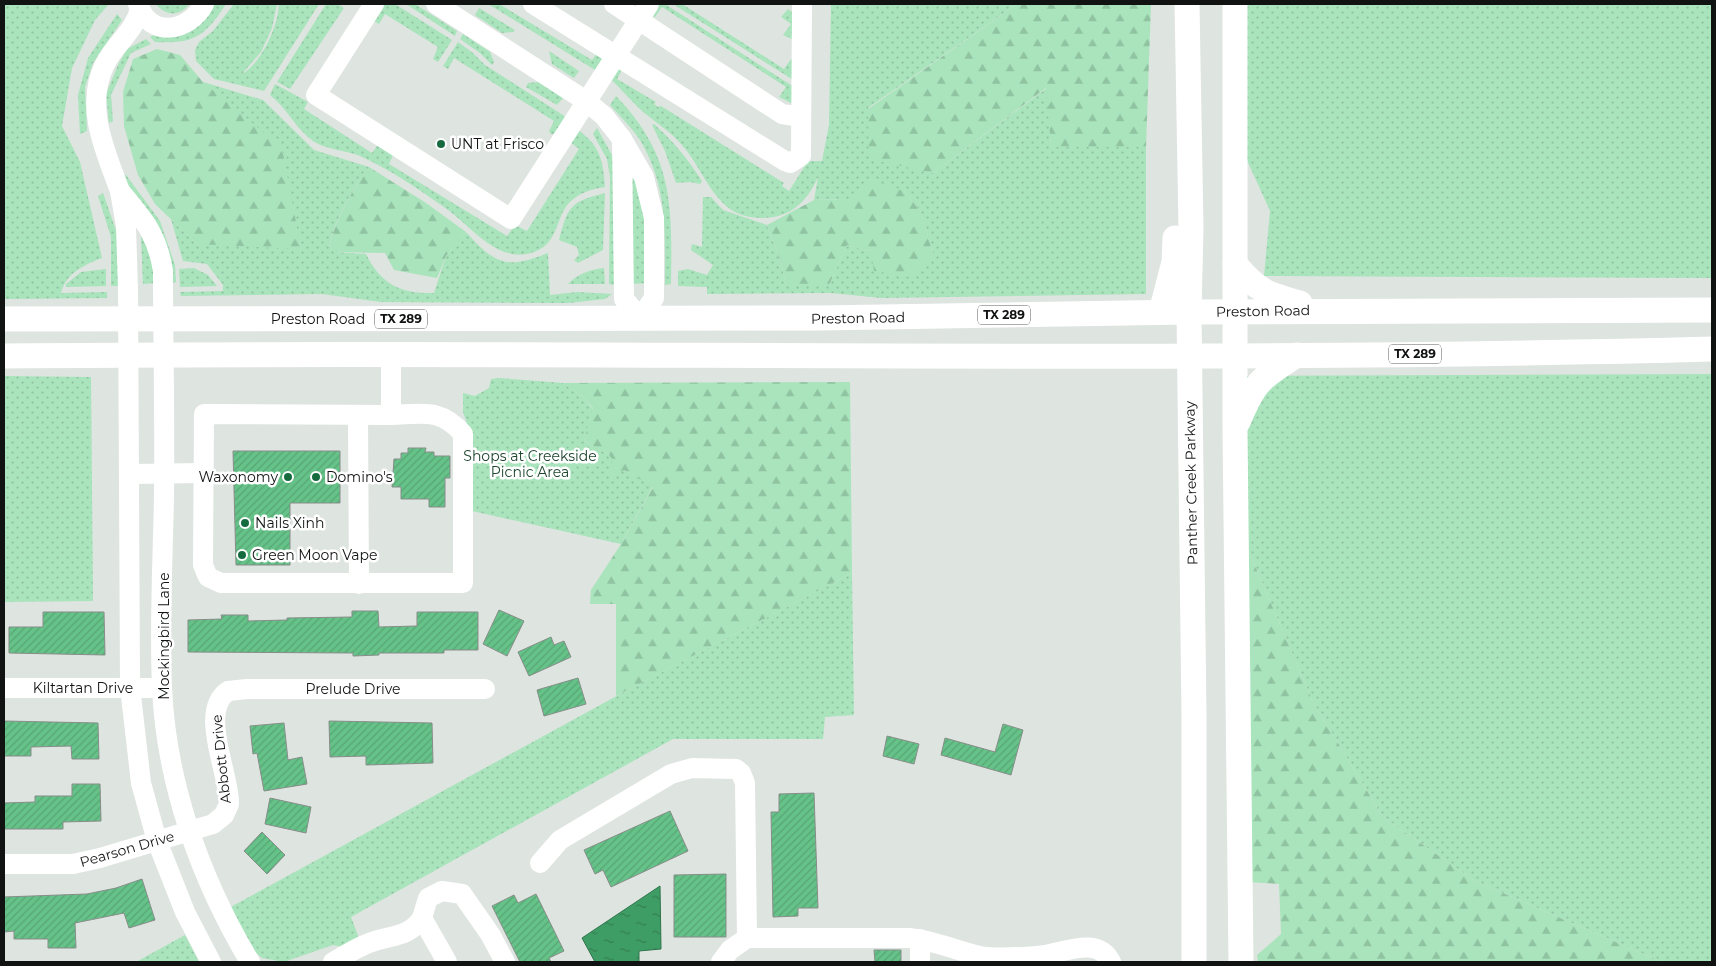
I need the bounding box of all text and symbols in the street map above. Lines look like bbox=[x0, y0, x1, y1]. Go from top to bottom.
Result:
place label: UNT at Frisco bbox=[451, 135, 544, 153]
marker: UNT at Frisco bbox=[435, 138, 447, 150]
street label: Preston Road bbox=[1216, 301, 1310, 321]
road number: TX 289 bbox=[978, 306, 1030, 324]
street label: Preston Road bbox=[811, 308, 905, 328]
street label: Preston Road bbox=[271, 310, 365, 328]
road number: TX 289 bbox=[375, 310, 427, 328]
road number: TX 289 bbox=[1389, 344, 1441, 364]
street label: Panther Creek Parkway bbox=[1181, 400, 1201, 565]
park label: Shops at Creekside Picnic Area bbox=[463, 447, 597, 481]
place label: Waxonomy bbox=[199, 468, 278, 486]
place label: Domino's bbox=[326, 468, 393, 486]
marker: Waxonomy bbox=[282, 471, 294, 483]
marker: Domino's bbox=[310, 471, 322, 483]
place label: Nails Xinh bbox=[255, 514, 325, 532]
marker: Nails Xinh bbox=[239, 517, 251, 529]
place label: Green Moon Vape bbox=[252, 546, 378, 564]
marker: Green Moon Vape bbox=[236, 549, 248, 561]
street label: Mockingbird Lane bbox=[155, 572, 173, 700]
street label: Kiltartan Drive bbox=[33, 679, 133, 697]
street label: Prelude Drive bbox=[305, 680, 401, 698]
street label: Abbott Drive bbox=[207, 714, 235, 804]
street label: Pearson Drive bbox=[78, 827, 176, 871]

